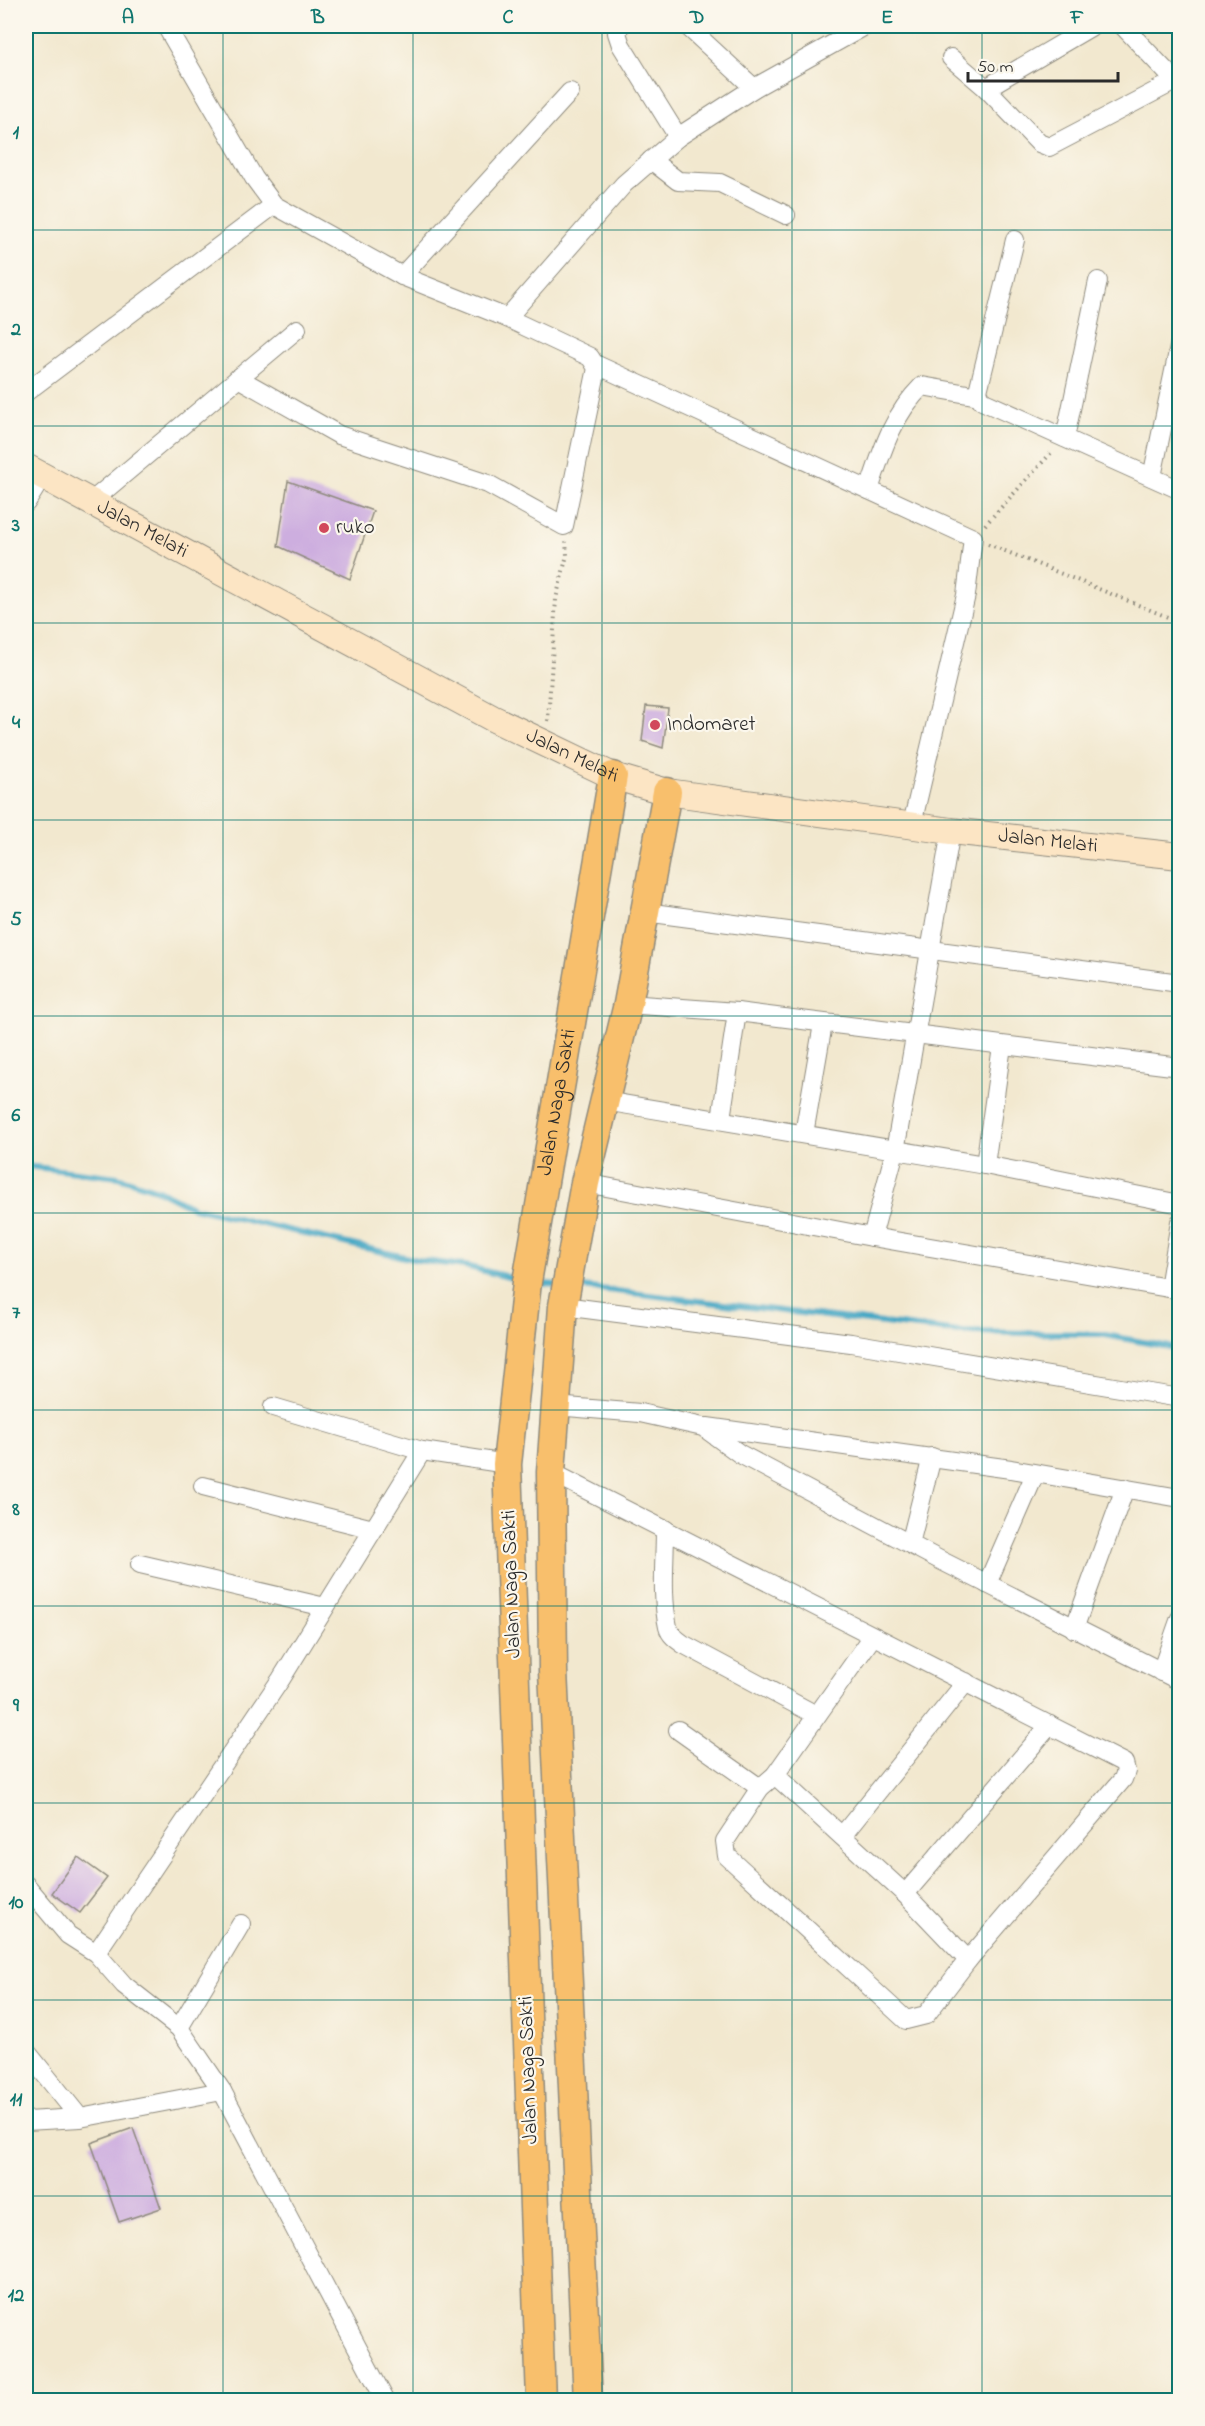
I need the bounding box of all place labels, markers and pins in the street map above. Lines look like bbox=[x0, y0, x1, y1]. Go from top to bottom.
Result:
place label: ruko bbox=[336, 513, 375, 543]
marker: ruko bbox=[317, 521, 331, 535]
place label: Indomaret bbox=[667, 710, 756, 740]
marker: Indomaret bbox=[648, 718, 662, 732]

